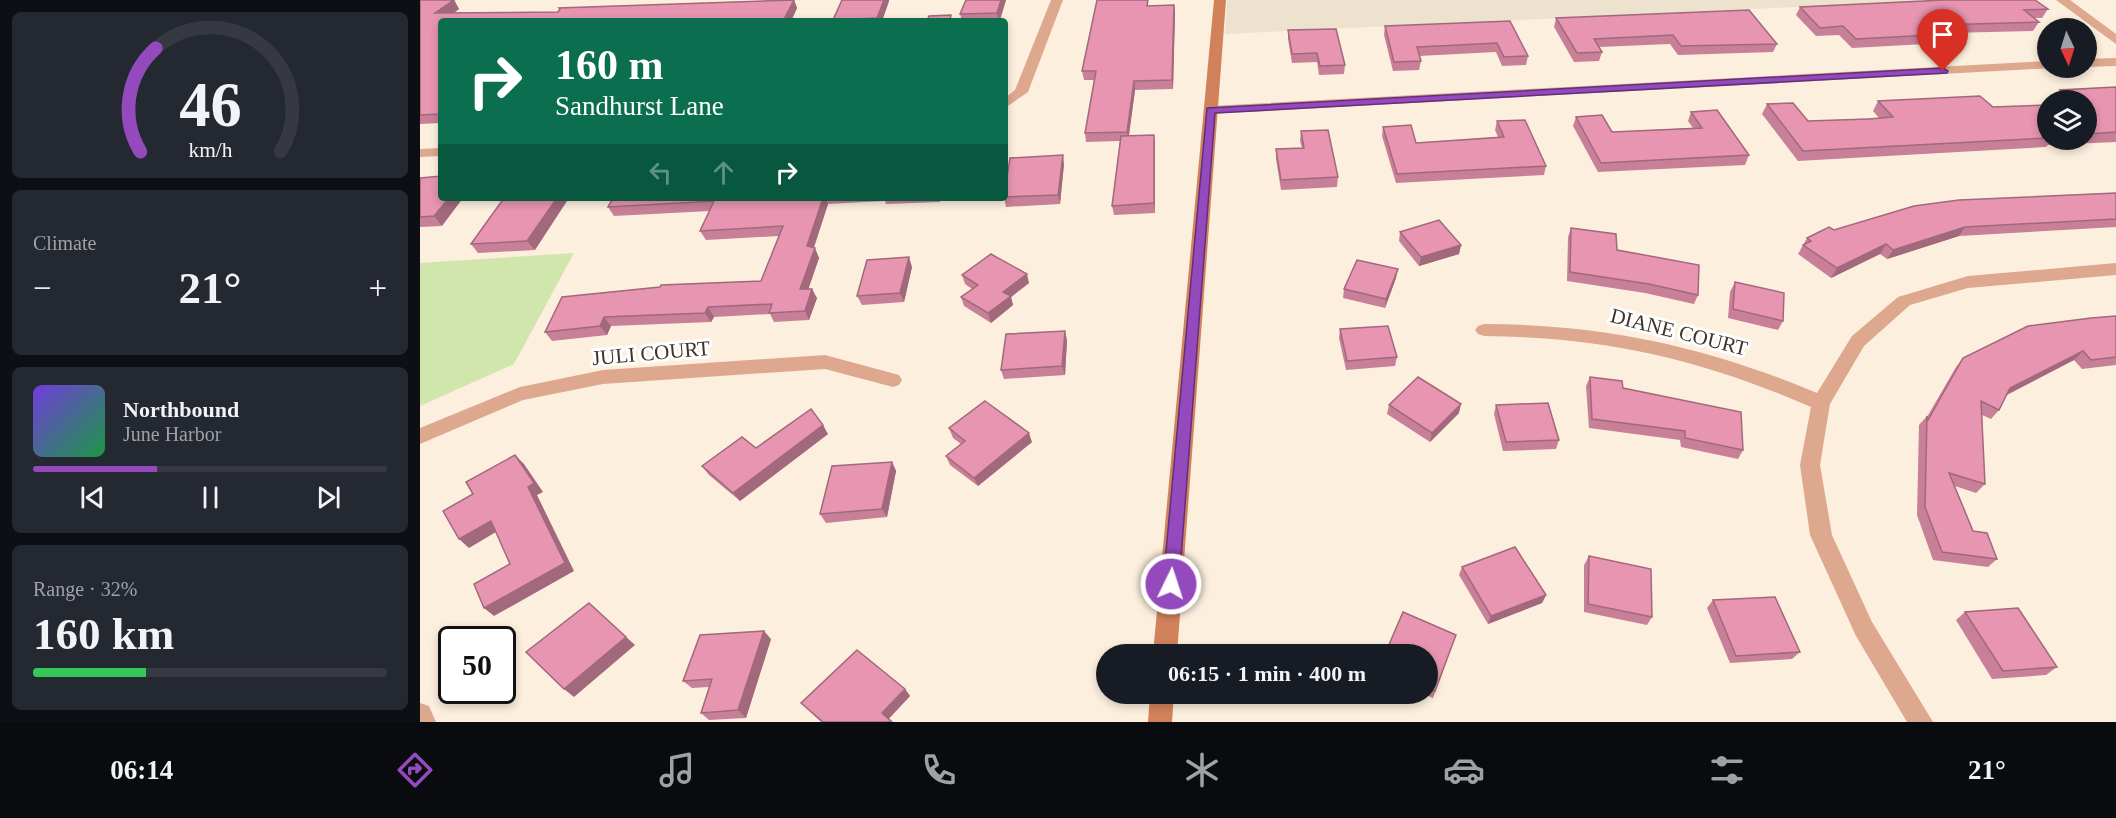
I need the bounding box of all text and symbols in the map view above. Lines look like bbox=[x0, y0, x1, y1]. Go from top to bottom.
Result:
pin bbox=[1917, 9, 1968, 71]
icon: arrive bbox=[1926, 18, 1959, 51]
north arrow bbox=[2037, 18, 2097, 78]
map controls bbox=[2037, 18, 2097, 150]
icon: right bbox=[456, 42, 534, 120]
text: 160 m bbox=[555, 42, 664, 88]
text: 46 bbox=[179, 70, 241, 139]
button: layers bbox=[2037, 90, 2097, 150]
text: Sandhurst Lane bbox=[555, 91, 724, 121]
text: km/h bbox=[188, 138, 232, 162]
icon: left bbox=[644, 156, 677, 189]
icon: ahead bbox=[707, 156, 740, 189]
icon: right bbox=[770, 156, 803, 189]
text: Climate bbox=[33, 232, 96, 254]
text: 21° bbox=[179, 263, 242, 313]
text: − bbox=[33, 270, 52, 306]
text: + bbox=[368, 270, 387, 306]
street label: DIANE COURT bbox=[1608, 303, 1750, 361]
street label: JULI COURT bbox=[591, 336, 711, 370]
text: Northbound bbox=[123, 397, 239, 422]
text: June Harbor bbox=[123, 423, 221, 445]
icon: previous bbox=[76, 481, 109, 514]
icon: pause bbox=[194, 481, 227, 514]
icon: next bbox=[312, 481, 345, 514]
position arrow bbox=[1139, 552, 1203, 616]
text: Range · 32% bbox=[33, 578, 137, 600]
text: 160 km bbox=[33, 609, 174, 659]
speed limit sign: 50 bbox=[438, 626, 516, 704]
text: 06:15 · 1 min · 400 m bbox=[1168, 661, 1366, 686]
icon: directions bbox=[394, 749, 436, 791]
icon: music bbox=[656, 749, 698, 791]
icon: phone bbox=[918, 749, 960, 791]
icon: climate bbox=[1181, 749, 1223, 791]
icon: car bbox=[1443, 749, 1485, 791]
icon: filters bbox=[1706, 749, 1748, 791]
text: 06:14 bbox=[110, 755, 173, 785]
text: 21° bbox=[1968, 755, 2006, 785]

